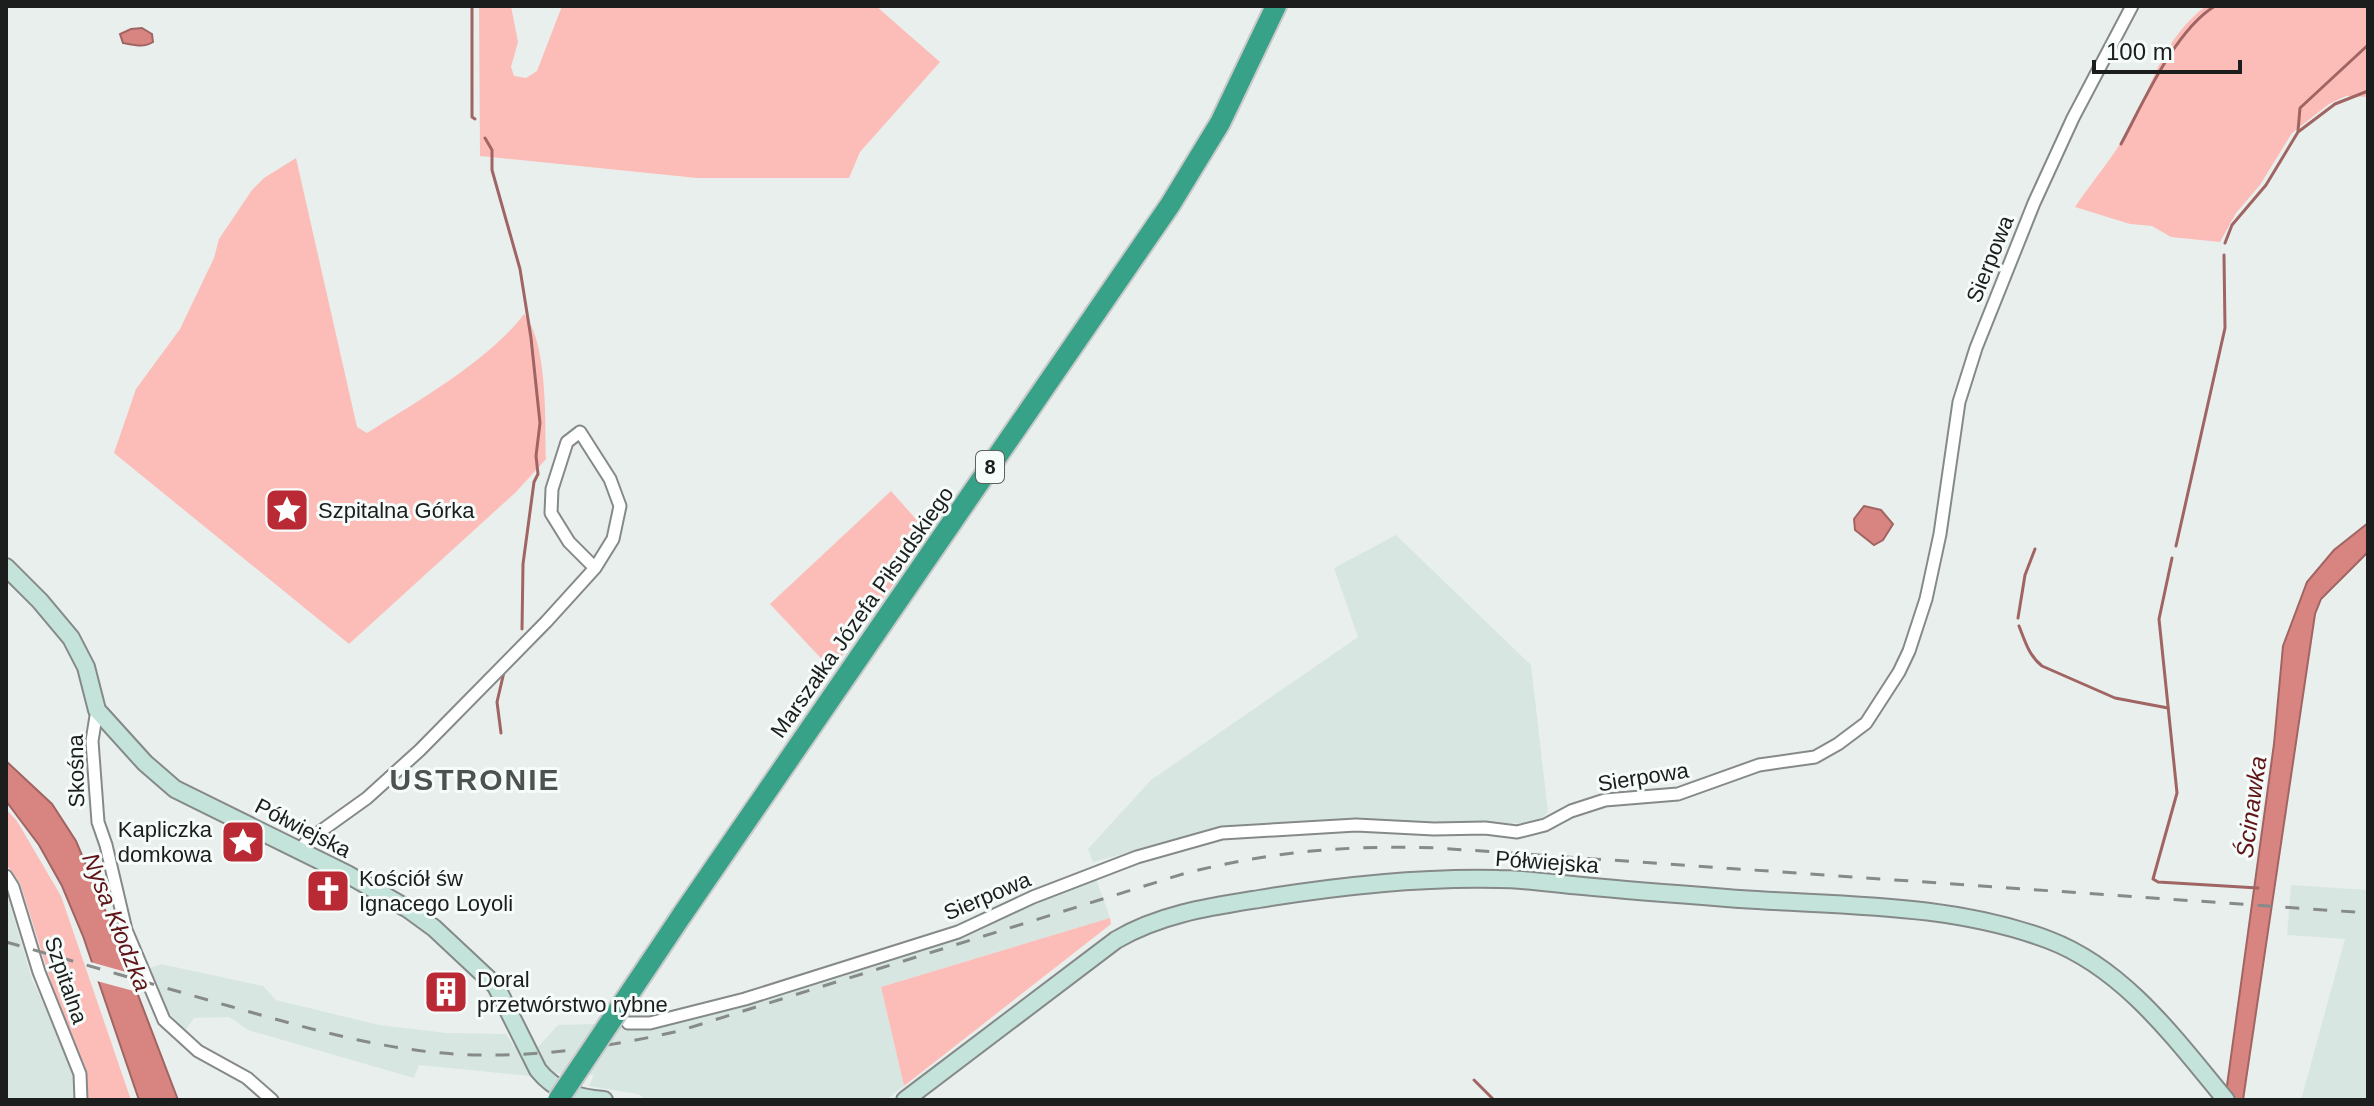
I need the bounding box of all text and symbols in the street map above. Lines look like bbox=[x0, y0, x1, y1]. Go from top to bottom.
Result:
scale bar bbox=[2094, 24, 2240, 74]
text: 100 m bbox=[2106, 38, 2173, 65]
street label: Sierpowa bbox=[1961, 211, 2019, 306]
road number: 8 bbox=[976, 451, 1004, 483]
street label: Marszałka Józefa Piłsudskiego bbox=[765, 482, 959, 742]
place icon: Szpitalna Górka bbox=[263, 486, 311, 534]
place label: Szpitalna Górka bbox=[318, 498, 475, 523]
street label: Skośna bbox=[63, 733, 89, 808]
water label: Ścinawka bbox=[2230, 754, 2272, 860]
street label: Sierpowa bbox=[1596, 757, 1691, 797]
district label: USTRONIE bbox=[389, 763, 561, 796]
street label: Półwiejska bbox=[251, 793, 356, 863]
place label: Kapliczka domkowa bbox=[118, 817, 213, 867]
place icon: Kapliczka domkowa bbox=[219, 818, 267, 866]
street label: Półwiejska bbox=[1494, 846, 1600, 878]
water label: Nysa Kłodzka bbox=[77, 849, 157, 995]
place label: Kościół św Ignacego Loyoli bbox=[359, 866, 513, 916]
street label: Sierpowa bbox=[940, 866, 1035, 925]
church icon: Kościół św Ignacego Loyoli bbox=[304, 867, 352, 915]
street label: Szpitalna bbox=[39, 933, 93, 1028]
place label: Doral przetwórstwo rybne bbox=[477, 967, 668, 1017]
building icon: Doral przetwórstwo rybne bbox=[422, 968, 470, 1016]

